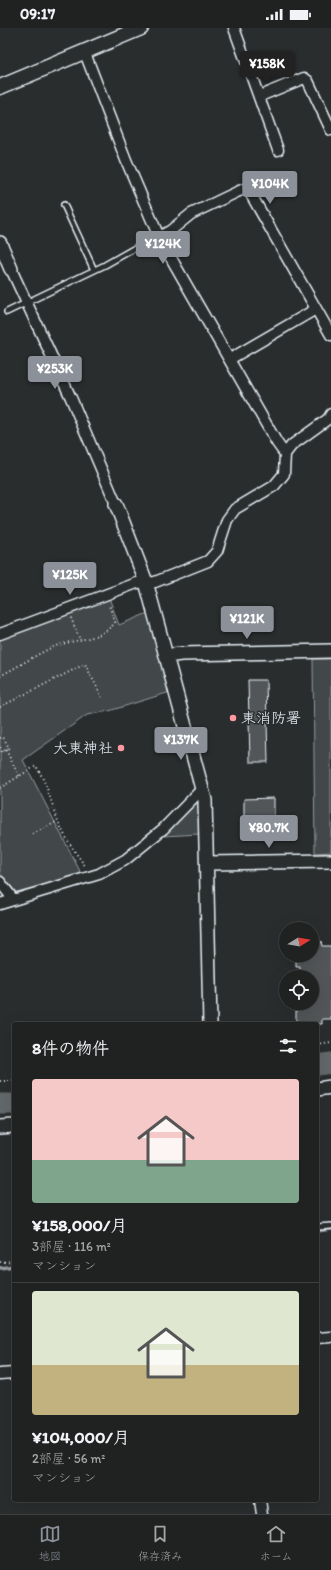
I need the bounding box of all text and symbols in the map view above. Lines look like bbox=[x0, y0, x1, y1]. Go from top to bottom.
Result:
text: 09:17 bbox=[20, 5, 55, 23]
pin: ¥158K bbox=[239, 51, 295, 85]
text: ¥158K bbox=[249, 56, 285, 71]
pin: ¥104K bbox=[242, 171, 298, 205]
text: ¥104K bbox=[251, 176, 289, 191]
pin: ¥124K bbox=[135, 231, 191, 265]
text: ¥124K bbox=[145, 236, 181, 251]
pin: ¥253K bbox=[27, 356, 83, 390]
text: ¥253K bbox=[37, 361, 73, 376]
pin: ¥125K bbox=[42, 562, 98, 596]
text: ¥125K bbox=[52, 567, 88, 582]
pin: ¥121K bbox=[219, 606, 275, 640]
text: ¥121K bbox=[230, 611, 264, 626]
place label: 東消防署 bbox=[241, 709, 301, 727]
marker: 東消防署 bbox=[228, 713, 238, 723]
pin: ¥137K bbox=[153, 727, 209, 761]
text: ¥137K bbox=[163, 732, 199, 747]
place label: 大東神社 bbox=[53, 739, 113, 757]
marker: 大東神社 bbox=[116, 743, 126, 753]
pin: ¥80.7K bbox=[236, 815, 302, 849]
text: ¥80.7K bbox=[249, 820, 289, 835]
north arrow bbox=[279, 922, 319, 962]
map controls bbox=[279, 922, 319, 1010]
button: locate bbox=[279, 970, 319, 1010]
icon: filters bbox=[277, 1035, 299, 1057]
text: 8件の物件 bbox=[32, 1038, 109, 1058]
icon: home bbox=[130, 1105, 202, 1177]
text: ¥158,000/月 bbox=[32, 1215, 127, 1235]
text: 3部屋 · 116 m² bbox=[32, 1239, 111, 1254]
text: マンション bbox=[32, 1258, 96, 1273]
icon: home bbox=[130, 1317, 202, 1389]
text: ¥104,000/月 bbox=[32, 1427, 130, 1447]
text: 2部屋 · 56 m² bbox=[32, 1451, 105, 1466]
text: マンション bbox=[32, 1470, 96, 1485]
tab: 地図 bbox=[39, 1523, 61, 1563]
tab: 保存済み bbox=[138, 1523, 182, 1563]
tab: ホーム bbox=[260, 1523, 292, 1563]

